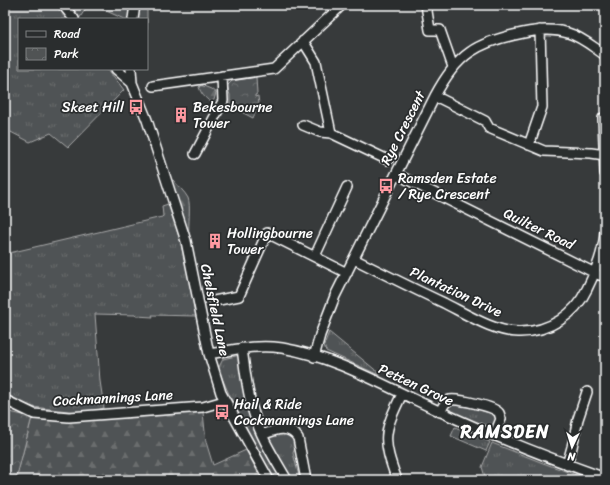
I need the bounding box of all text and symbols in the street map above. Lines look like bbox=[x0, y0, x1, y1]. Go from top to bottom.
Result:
legend bbox=[18, 18, 148, 70]
text: Road bbox=[54, 23, 81, 45]
text: Park bbox=[54, 43, 79, 65]
street label: Rye Crescent bbox=[373, 85, 433, 170]
place label: Skeet Hill bbox=[62, 95, 125, 120]
place label: Bekesbourne Tower bbox=[193, 95, 273, 136]
bus stop icon: Skeet Hill bbox=[127, 98, 145, 116]
building icon: Bekesbourne Tower bbox=[172, 106, 190, 124]
place label: Ramsden Estate / Rye Crescent bbox=[398, 166, 497, 207]
bus stop icon: Ramsden Estate / Rye Crescent bbox=[377, 177, 395, 195]
street label: Quilter Road bbox=[499, 201, 580, 258]
place label: Hollingbourne Tower bbox=[227, 221, 313, 262]
building icon: Hollingbourne Tower bbox=[206, 232, 224, 250]
street label: Plantation Drive bbox=[406, 260, 506, 324]
street label: Chelsfield Lane bbox=[193, 261, 237, 359]
street label: Petten Grove bbox=[374, 357, 458, 413]
street label: Cockmannings Lane bbox=[52, 382, 174, 414]
place label: Hail & Ride Cockmannings Lane bbox=[234, 392, 354, 433]
bus stop icon: Hail & Ride Cockmannings Lane bbox=[213, 403, 231, 421]
district label: RAMSDEN bbox=[460, 416, 549, 448]
north arrow bbox=[552, 427, 592, 467]
text: N bbox=[566, 447, 577, 466]

